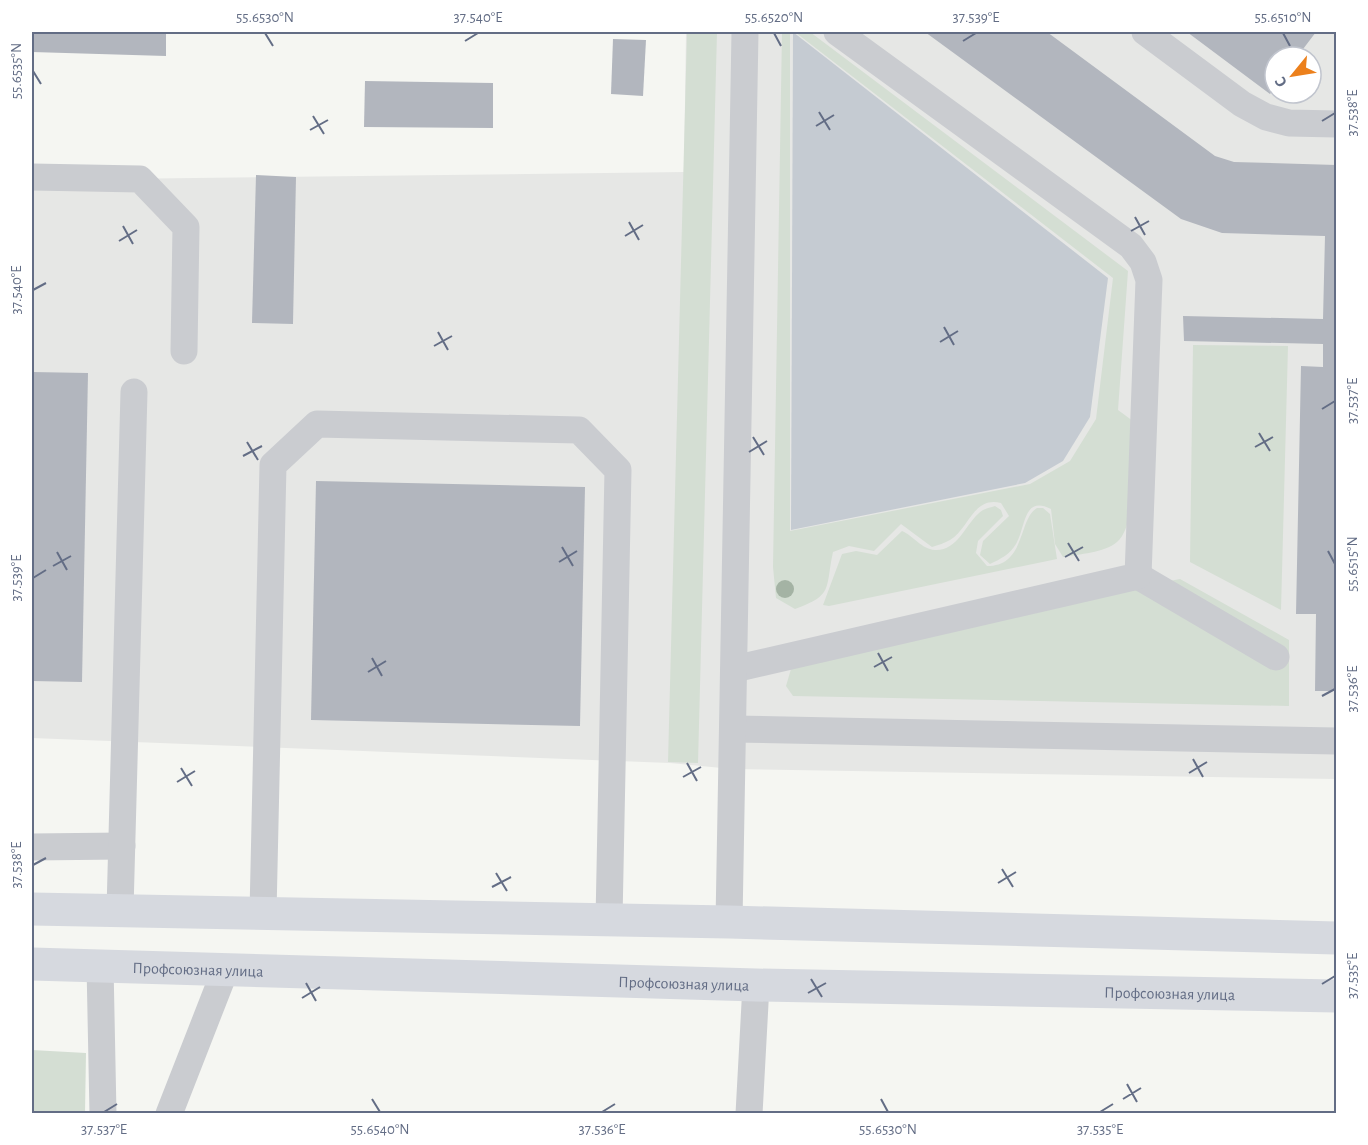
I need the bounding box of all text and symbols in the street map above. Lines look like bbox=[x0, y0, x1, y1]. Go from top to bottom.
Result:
text: 55.6530°N bbox=[236, 10, 294, 25]
text: 37.540°E bbox=[454, 10, 502, 25]
text: 55.6520°N bbox=[745, 10, 803, 25]
text: 37.539°E bbox=[953, 10, 1000, 25]
text: 55.6510°N bbox=[1254, 10, 1312, 25]
text: 55.6535°N bbox=[9, 43, 24, 99]
north arrow bbox=[1263, 45, 1323, 105]
text: С bbox=[1272, 74, 1290, 90]
text: 37.538°E bbox=[1345, 89, 1360, 137]
text: 37.540°E bbox=[9, 266, 24, 314]
text: 37.537°E bbox=[1345, 378, 1360, 424]
text: 55.6515°N bbox=[1345, 536, 1360, 592]
text: 37.539°E bbox=[9, 555, 24, 602]
text: 37.536°E bbox=[1345, 666, 1360, 713]
text: 37.538°E bbox=[9, 841, 24, 889]
text: 37.535°E bbox=[1345, 953, 1360, 999]
street label: Профсоюзная улица bbox=[132, 960, 264, 980]
street label: Профсоюзная улица bbox=[618, 974, 749, 994]
street label: Профсоюзная улица bbox=[1104, 985, 1235, 1003]
text: 37.537°E bbox=[81, 1122, 127, 1137]
text: 55.6540°N bbox=[350, 1122, 410, 1137]
text: 37.536°E bbox=[579, 1122, 626, 1137]
text: 55.6530°N bbox=[859, 1122, 917, 1137]
text: 37.535°E bbox=[1077, 1122, 1123, 1137]

